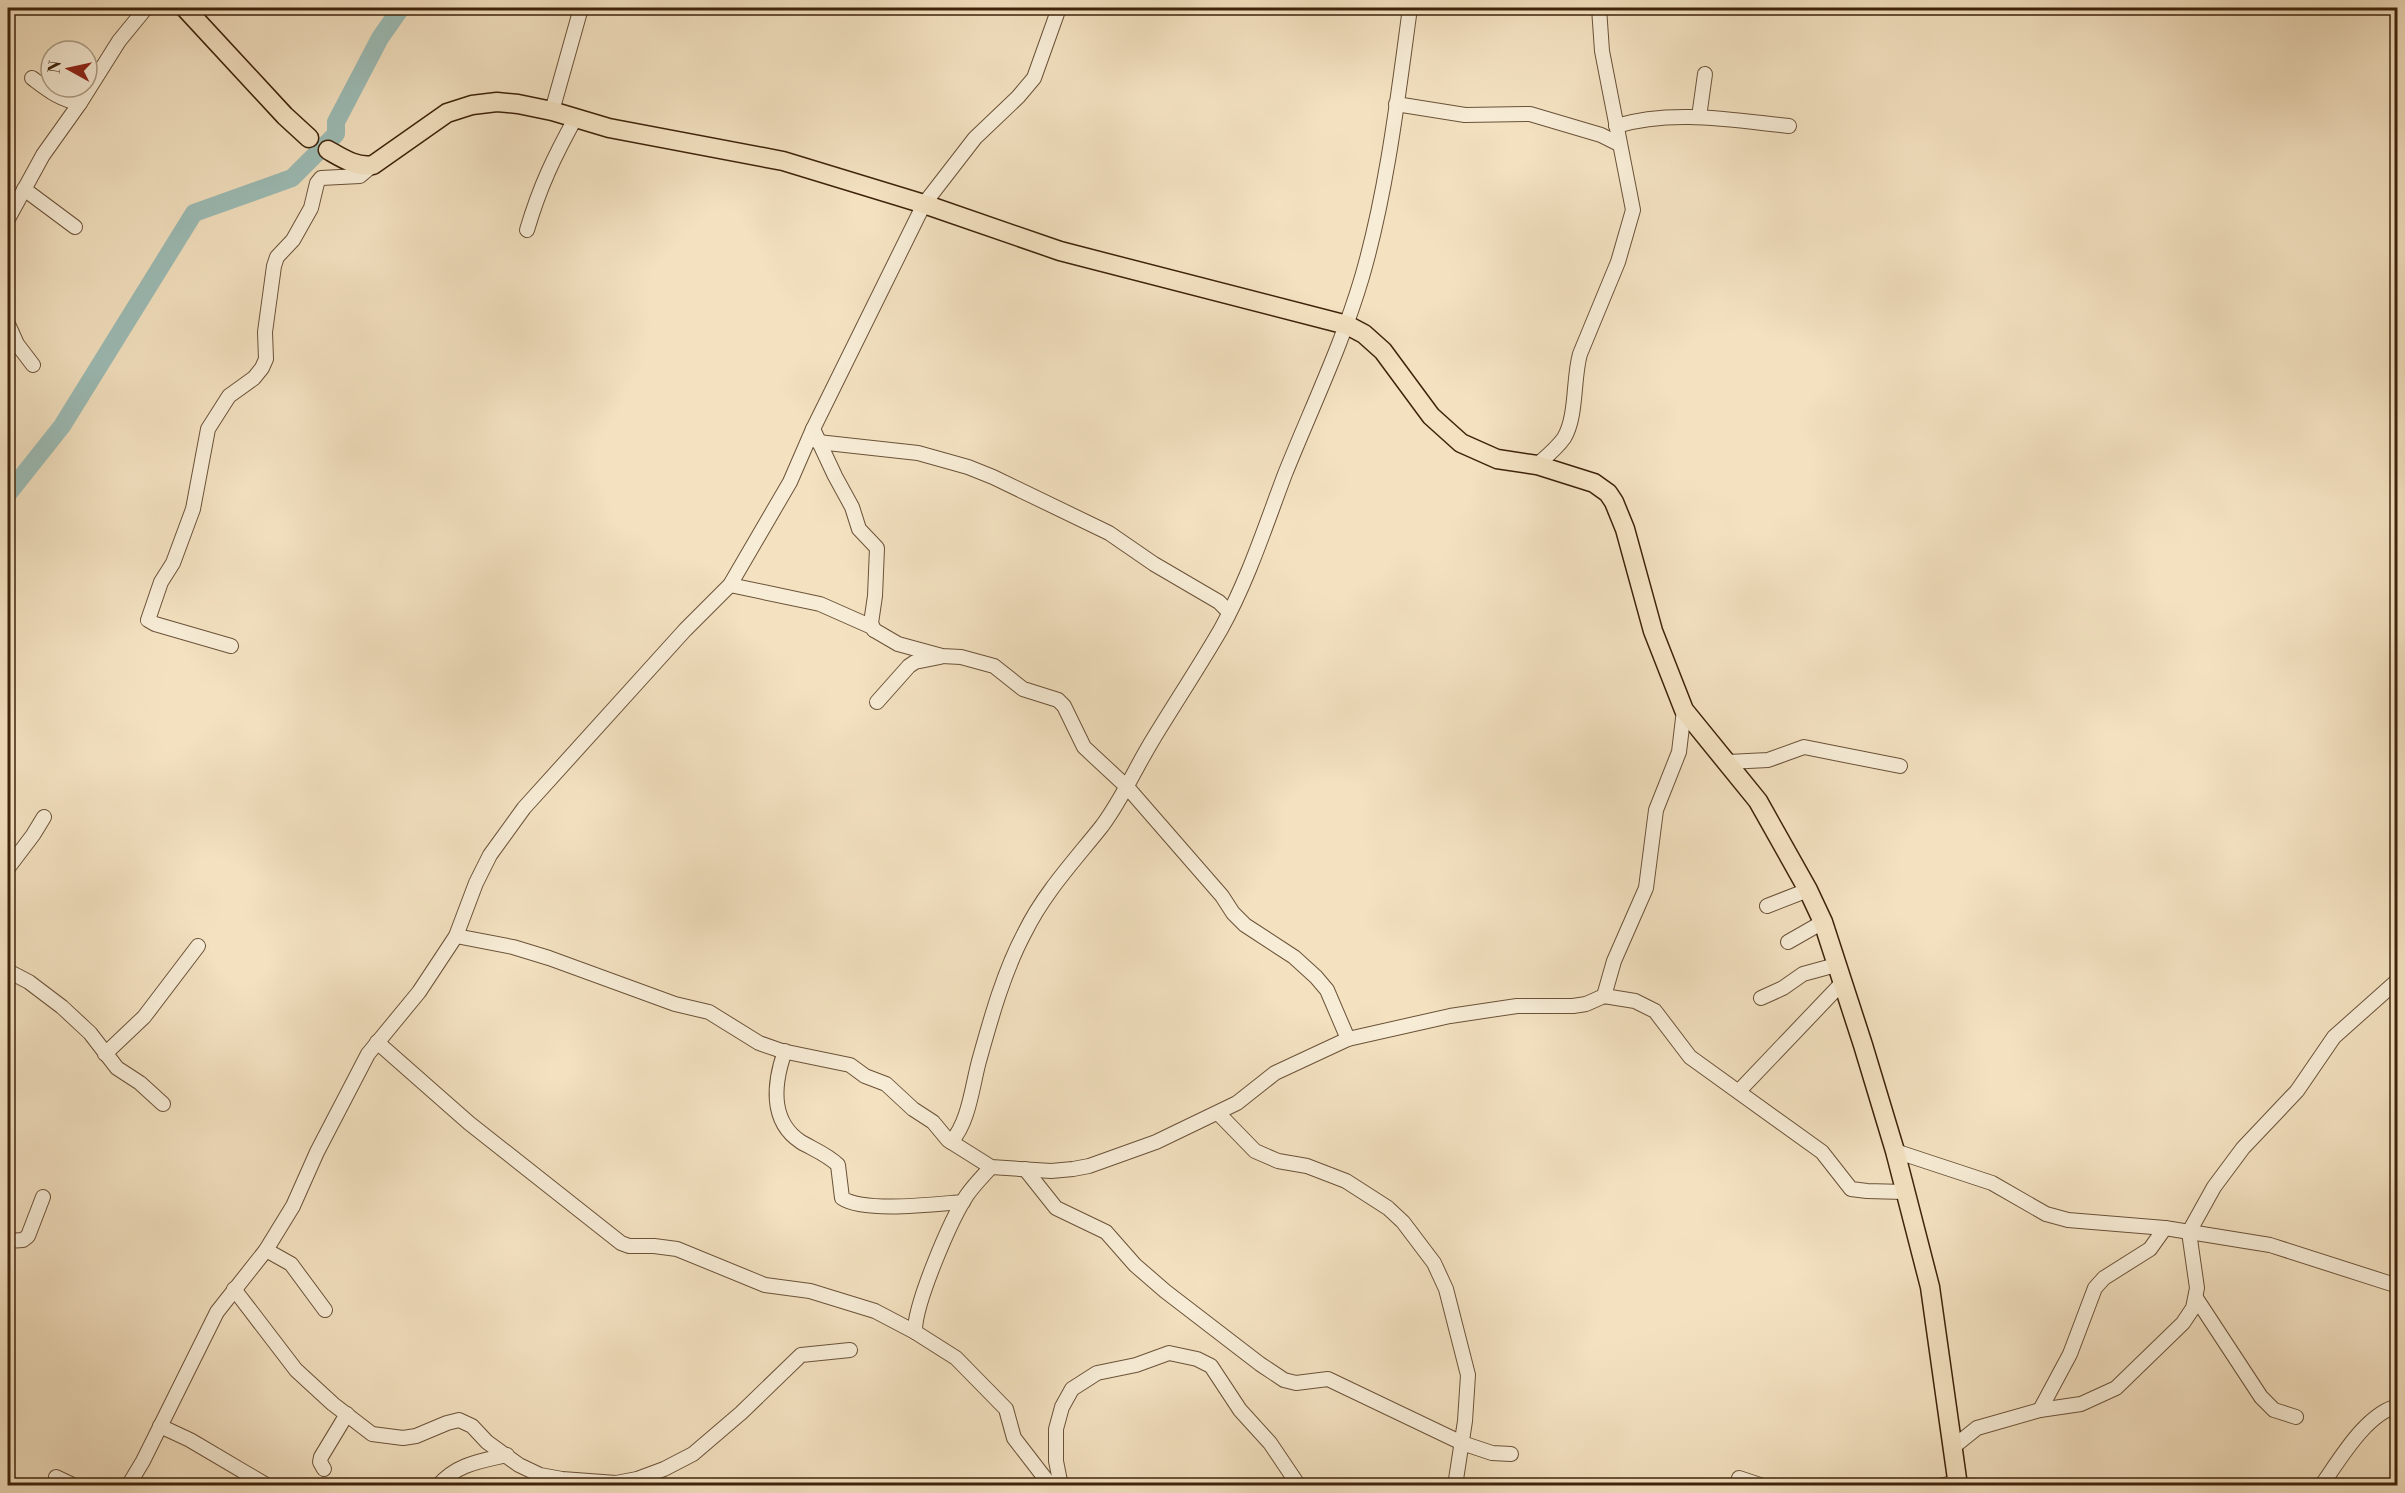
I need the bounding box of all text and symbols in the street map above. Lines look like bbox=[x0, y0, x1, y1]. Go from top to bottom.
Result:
north arrow bbox=[39, 39, 99, 99]
text: N bbox=[44, 59, 66, 75]

